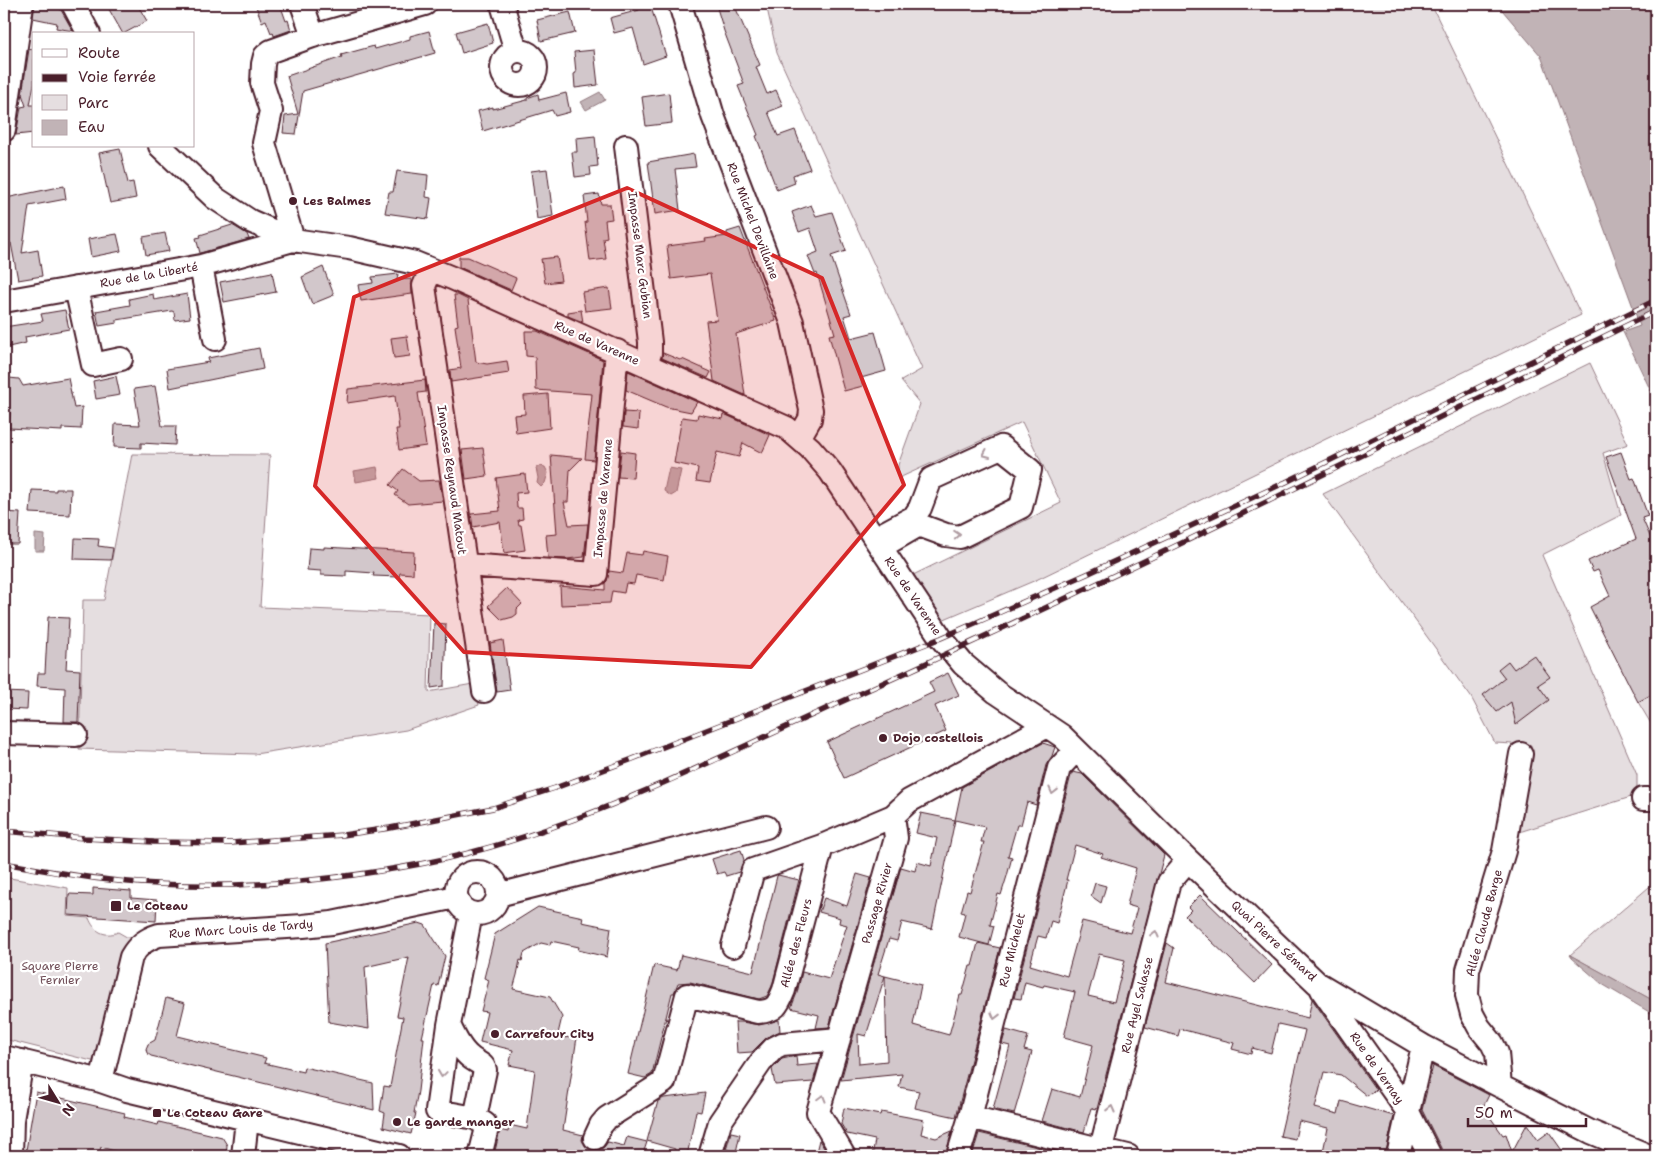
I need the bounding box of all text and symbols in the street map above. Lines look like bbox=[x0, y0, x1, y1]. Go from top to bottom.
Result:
legend bbox=[32, 32, 195, 148]
text: Route bbox=[78, 43, 120, 63]
text: Voie ferrée bbox=[78, 67, 156, 87]
text: Parc bbox=[78, 93, 109, 113]
text: Eau bbox=[78, 117, 105, 137]
street label: Rue Michel Devillaine bbox=[723, 160, 783, 282]
street label: Impasse Marc Gubian bbox=[624, 190, 656, 320]
place label: Les Balmes bbox=[303, 193, 371, 209]
marker: Les Balmes bbox=[287, 195, 299, 207]
street label: Rue de la Liberté bbox=[99, 258, 199, 292]
street label: Rue de Varenne bbox=[552, 317, 642, 369]
street label: Impasse Reynaud Matout bbox=[434, 404, 470, 556]
street label: Impasse de Varenne bbox=[590, 438, 616, 558]
one-way arrow bbox=[982, 447, 991, 458]
one-way arrow bbox=[953, 530, 961, 541]
street label: Rue de Varenne bbox=[881, 554, 945, 639]
place label: Dojo costellois bbox=[893, 730, 983, 746]
marker: Dojo costellois bbox=[877, 732, 889, 744]
one-way arrow bbox=[1048, 787, 1059, 796]
street label: Passage Rivier bbox=[858, 860, 896, 946]
street label: Allée Claude Barge bbox=[1462, 867, 1506, 978]
street label: Allée des Fleurs bbox=[776, 896, 816, 990]
street label: Quai Pierre Sémard bbox=[1228, 897, 1321, 985]
place label: Le Coteau bbox=[127, 898, 188, 914]
marker: Le Coteau bbox=[109, 899, 123, 913]
street label: Rue Michelet bbox=[995, 911, 1029, 989]
street label: Rue Marc Louis de Tardy bbox=[168, 916, 314, 942]
one-way arrow bbox=[1149, 930, 1160, 939]
street label: Rue Ayel Salasse bbox=[1117, 955, 1157, 1055]
park label: Square Pierre Fernier bbox=[21, 958, 99, 988]
one-way arrow bbox=[991, 1012, 1001, 1020]
place label: Carrefour City bbox=[505, 1026, 594, 1042]
marker: Carrefour City bbox=[489, 1028, 501, 1040]
street label: Rue de Vernay bbox=[1346, 1029, 1408, 1107]
one-way arrow bbox=[438, 1069, 448, 1078]
north arrow bbox=[32, 1078, 82, 1128]
one-way arrow bbox=[816, 1094, 826, 1102]
scale bar bbox=[1468, 1095, 1585, 1127]
text: N bbox=[58, 1100, 79, 1120]
text: 50 m bbox=[1475, 1103, 1513, 1123]
one-way arrow bbox=[1105, 1104, 1116, 1113]
place label: Le Coteau Gare bbox=[167, 1105, 263, 1121]
marker: Le Coteau Gare bbox=[151, 1107, 163, 1119]
place label: Le garde manger bbox=[407, 1114, 515, 1130]
marker: Le garde manger bbox=[391, 1116, 403, 1128]

